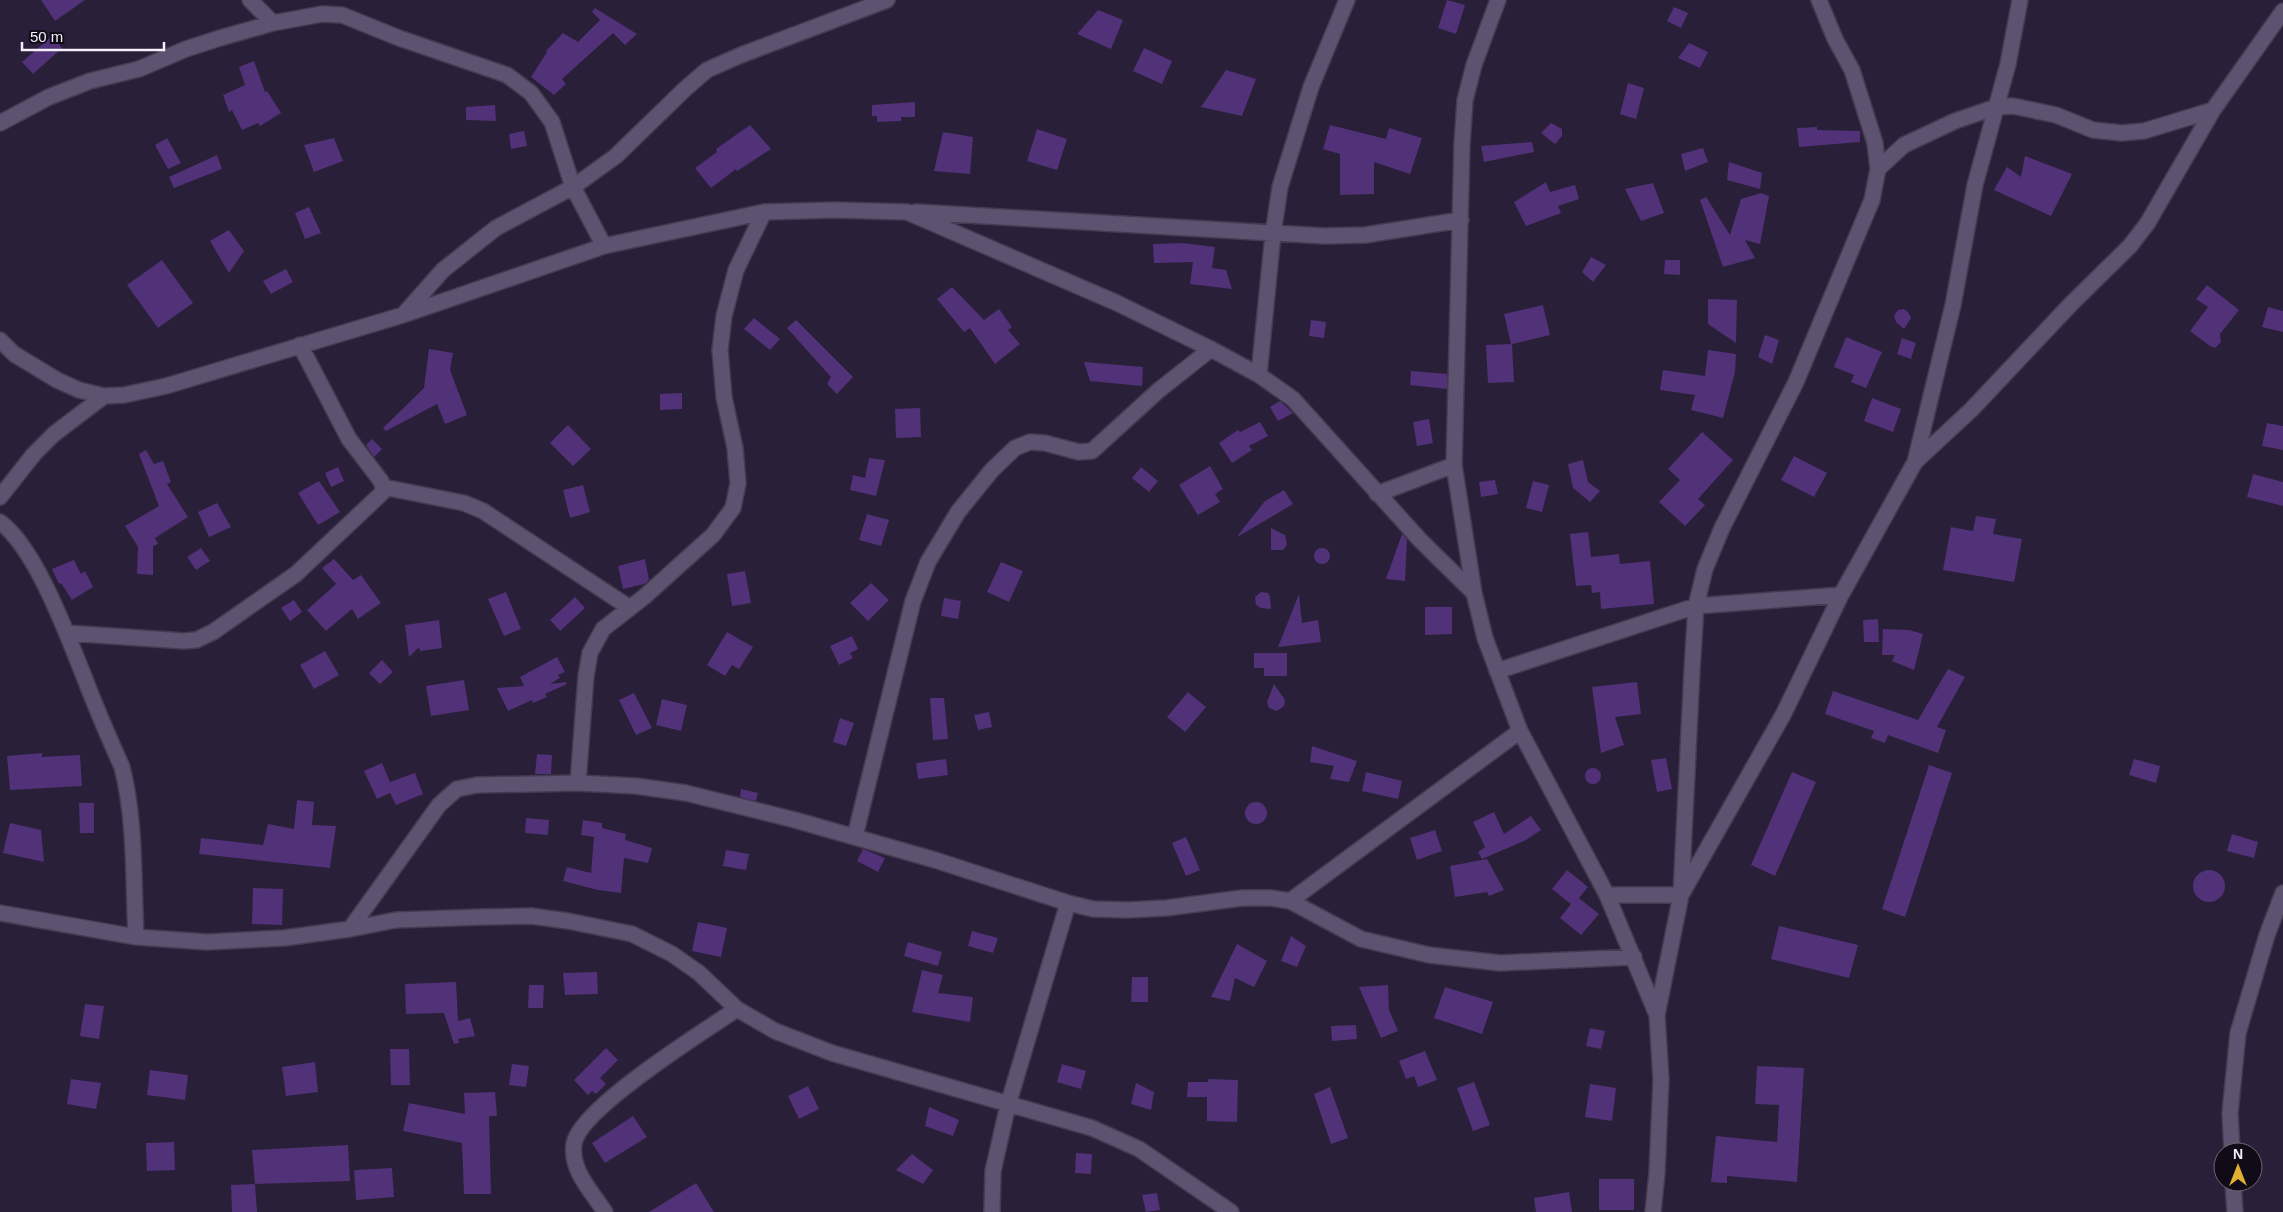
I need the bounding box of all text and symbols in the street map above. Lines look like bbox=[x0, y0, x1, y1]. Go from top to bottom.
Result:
scale bar bbox=[22, 20, 165, 52]
text: 50 m bbox=[30, 28, 63, 45]
north arrow bbox=[2213, 1142, 2263, 1192]
text: N bbox=[2233, 1146, 2243, 1162]

